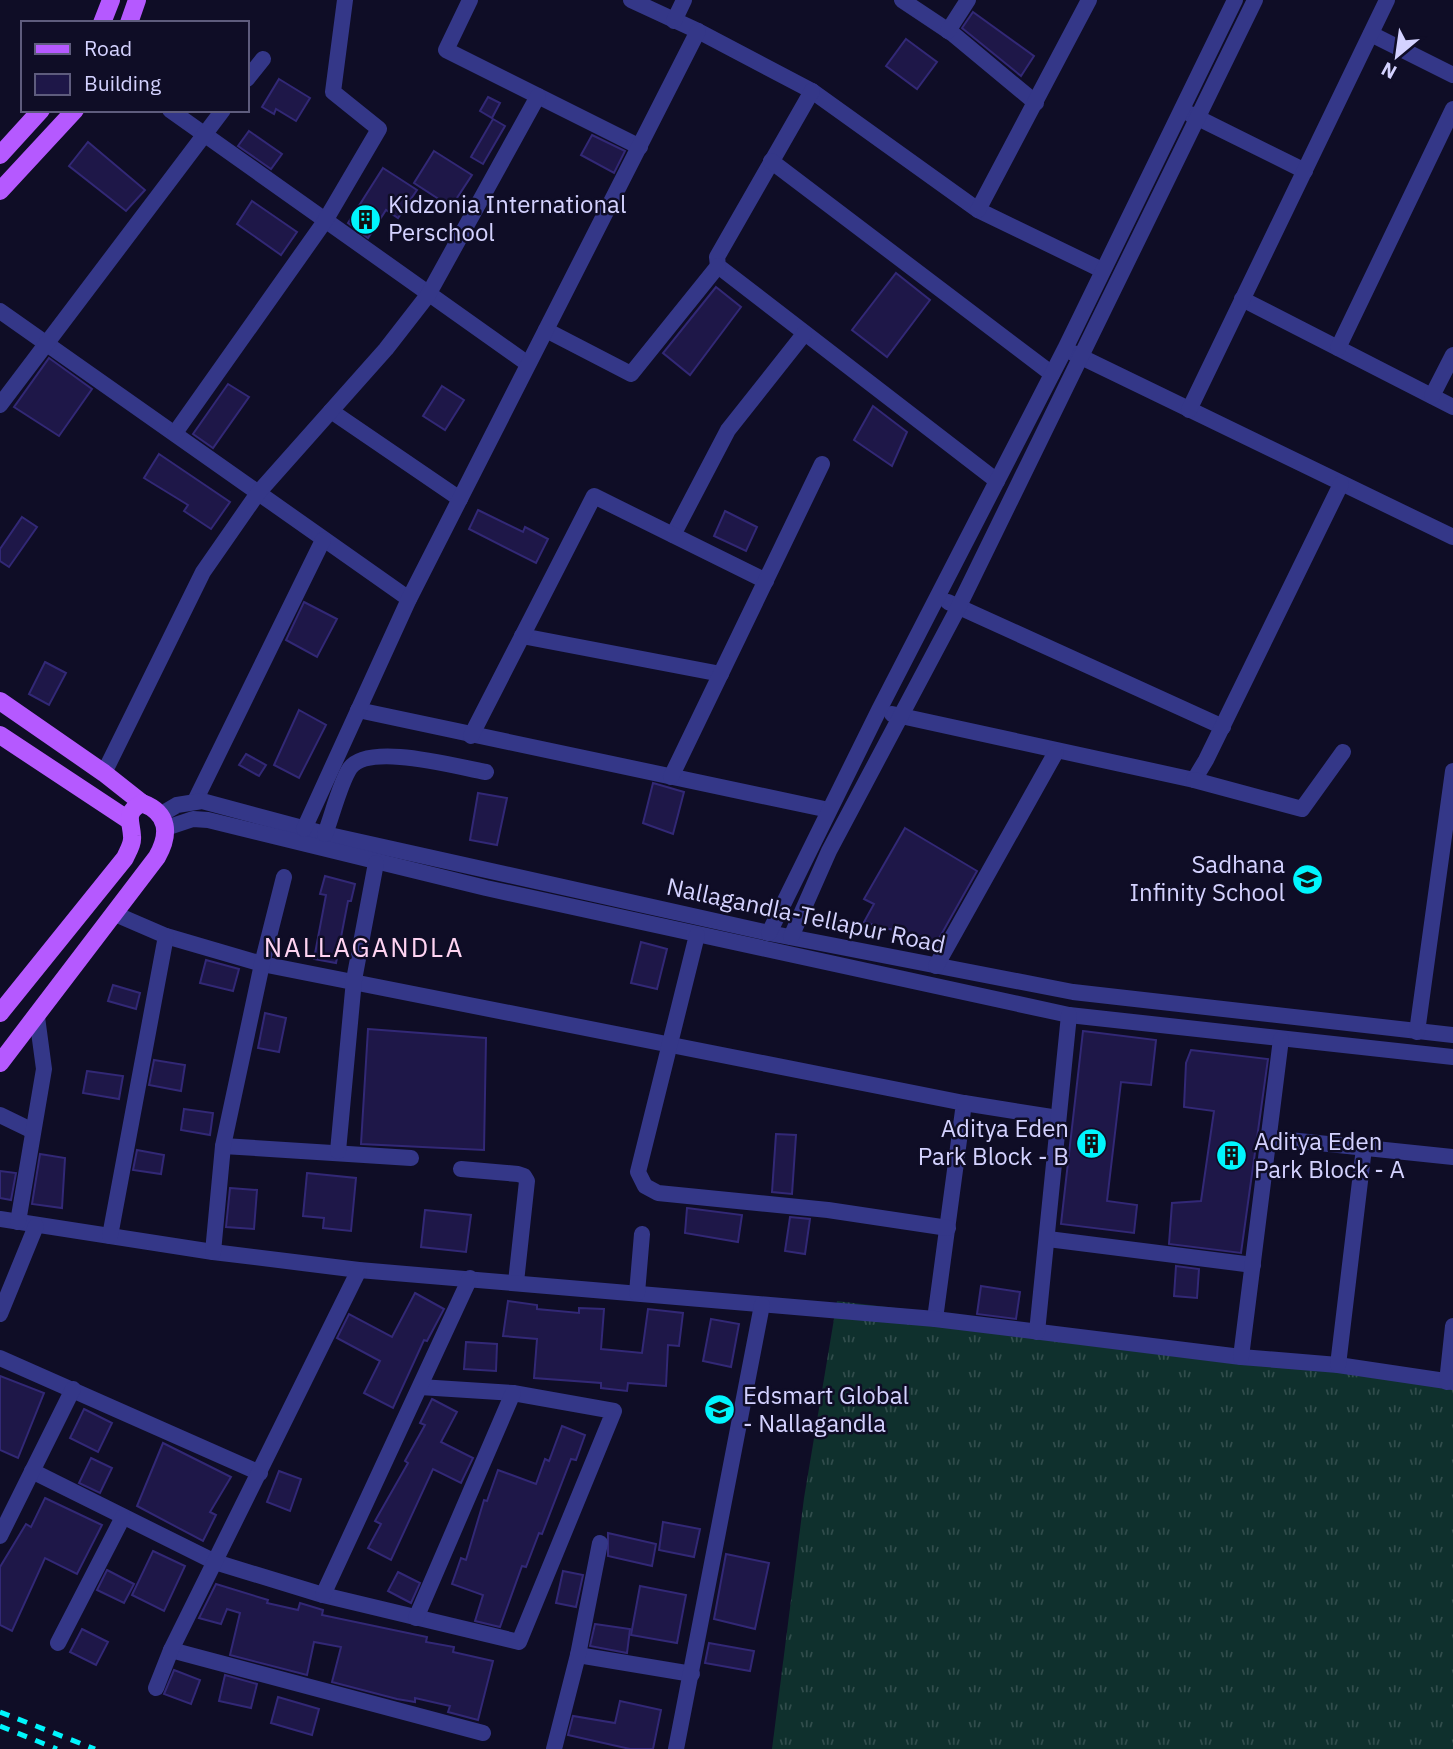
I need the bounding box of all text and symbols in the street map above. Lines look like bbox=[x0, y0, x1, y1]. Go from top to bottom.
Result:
legend bbox=[21, 21, 248, 112]
north arrow bbox=[1362, 21, 1432, 91]
text: Road bbox=[84, 34, 132, 62]
text: N bbox=[1377, 57, 1401, 85]
text: Building bbox=[84, 69, 161, 97]
place label: Kidzonia International Perschool bbox=[388, 188, 626, 248]
building icon: Kidzonia International Perschool bbox=[348, 202, 382, 236]
place label: Sadhana Infinity School bbox=[1129, 848, 1285, 908]
school or university icon: Sadhana Infinity School bbox=[1291, 862, 1325, 896]
street label: Nallagandla-Tellapur Road bbox=[664, 870, 949, 960]
district label: NALLAGANDLA bbox=[264, 930, 464, 964]
place label: Aditya Eden Park Block - B bbox=[918, 1112, 1069, 1172]
place label: Aditya Eden Park Block - A bbox=[1254, 1125, 1405, 1185]
building icon: Aditya Eden Park Block - B bbox=[1075, 1126, 1109, 1160]
building icon: Aditya Eden Park Block - A bbox=[1214, 1139, 1248, 1173]
place label: Edsmart Global - Nallagandla bbox=[743, 1379, 909, 1439]
school or university icon: Edsmart Global - Nallagandla bbox=[703, 1393, 737, 1427]

